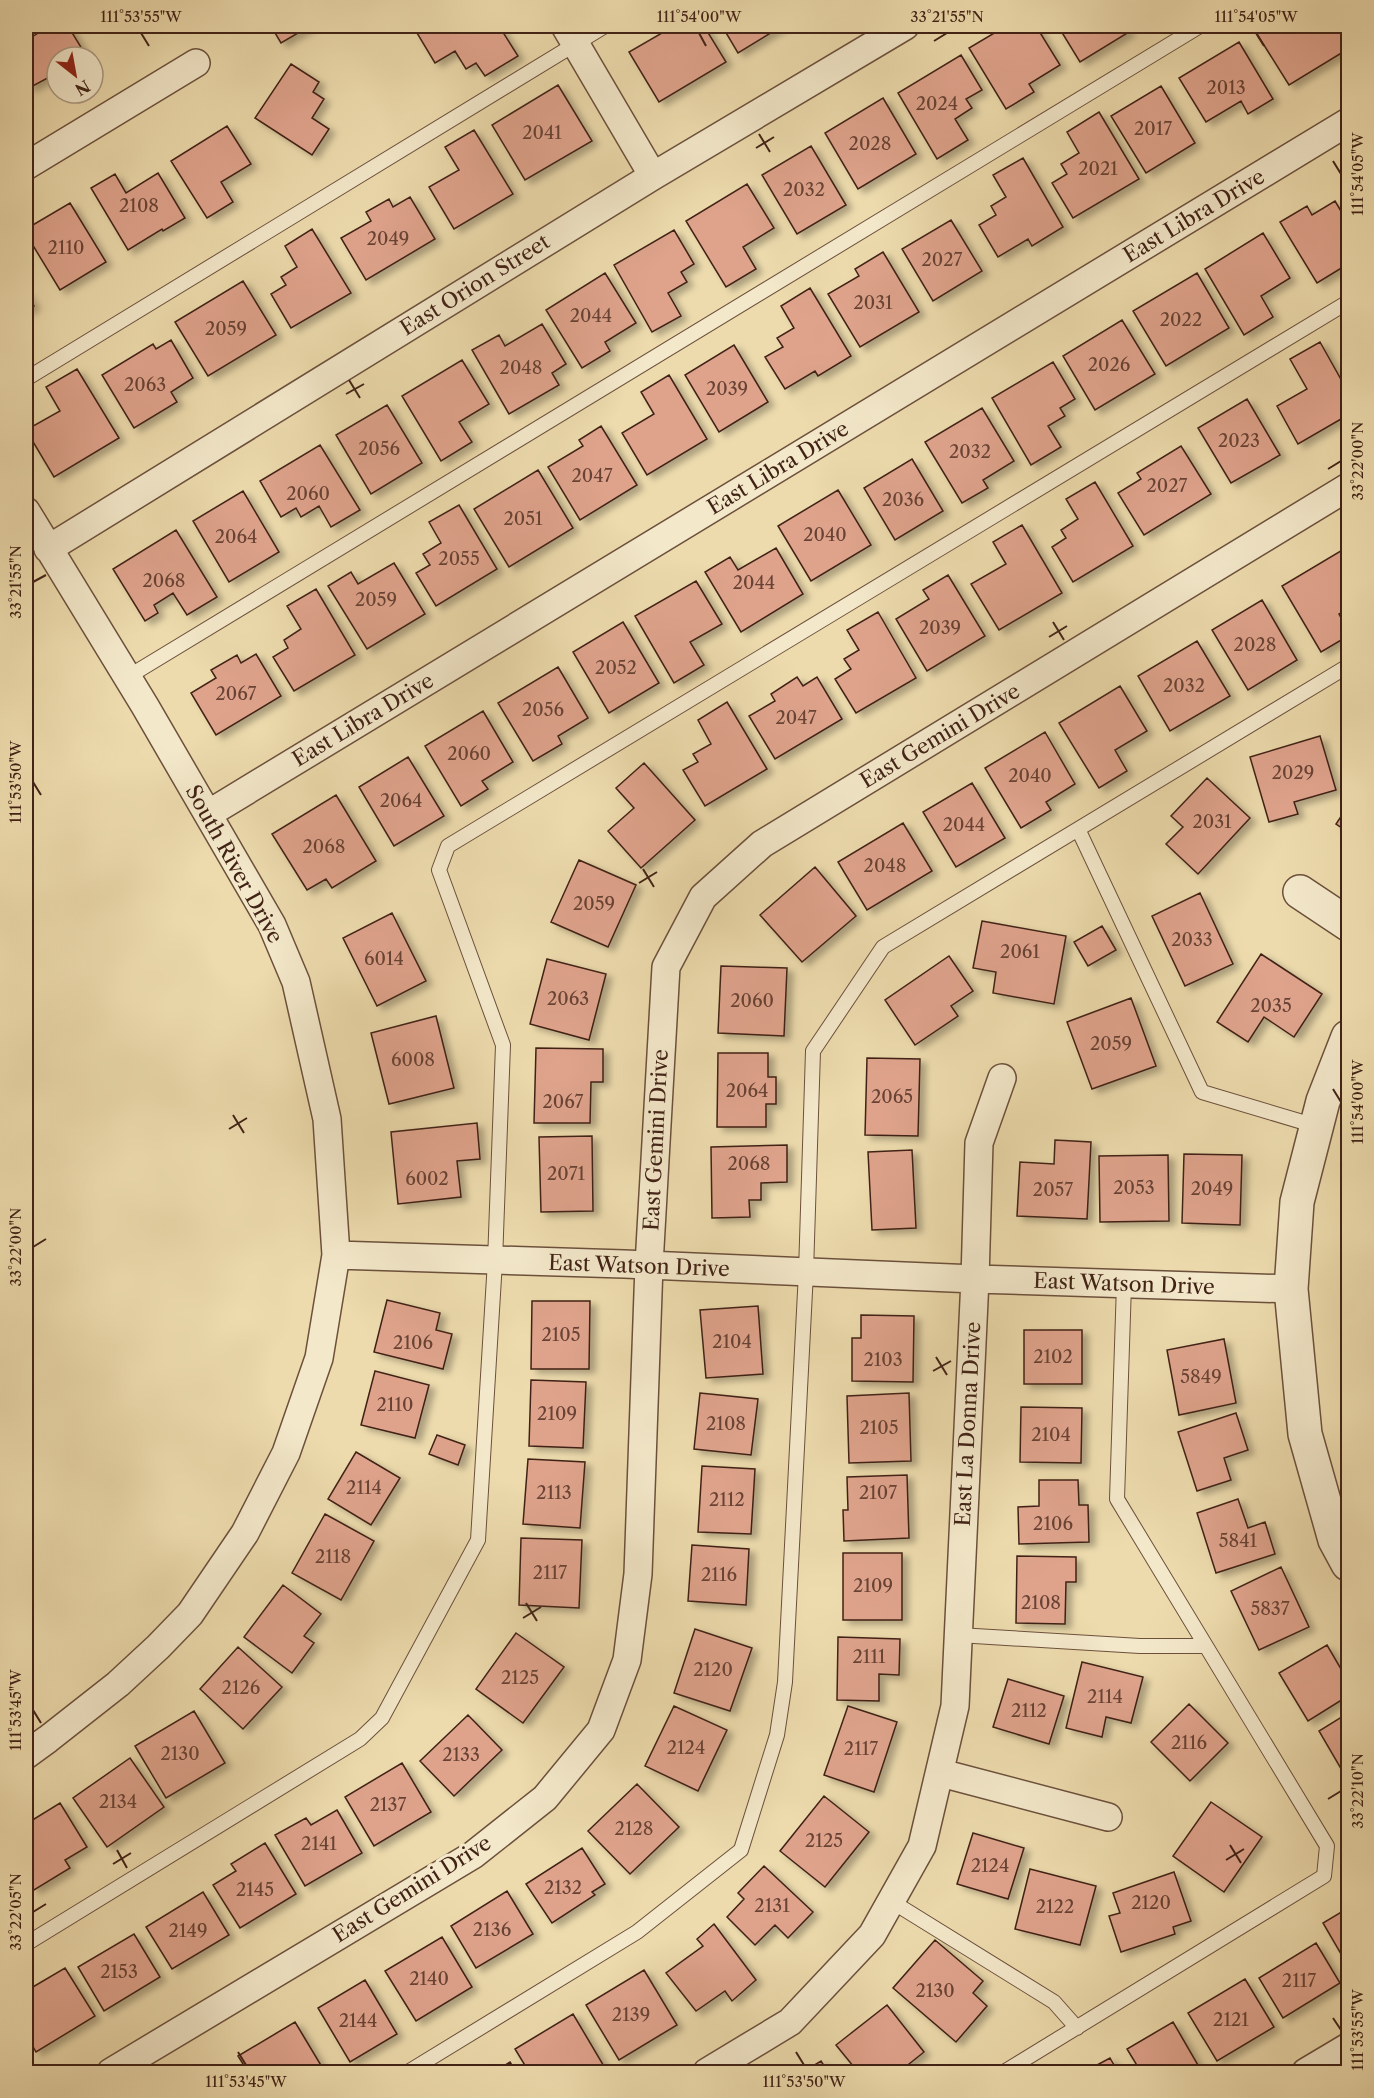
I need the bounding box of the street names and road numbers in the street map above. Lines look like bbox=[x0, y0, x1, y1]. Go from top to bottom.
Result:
street label: East Libra Drive bbox=[1119, 164, 1269, 268]
street label: East Orion Street bbox=[395, 228, 555, 341]
street label: East Libra Drive bbox=[703, 416, 853, 520]
street label: East Libra Drive bbox=[288, 668, 438, 772]
street label: East Gemini Drive bbox=[855, 678, 1024, 793]
street label: South River Drive bbox=[181, 780, 288, 947]
street label: East Gemini Drive bbox=[638, 1048, 673, 1231]
street label: East Watson Drive bbox=[548, 1250, 730, 1281]
street label: East Watson Drive bbox=[1033, 1268, 1215, 1299]
street label: East La Donna Drive bbox=[950, 1321, 985, 1527]
street label: East Gemini Drive bbox=[328, 1830, 496, 1947]

